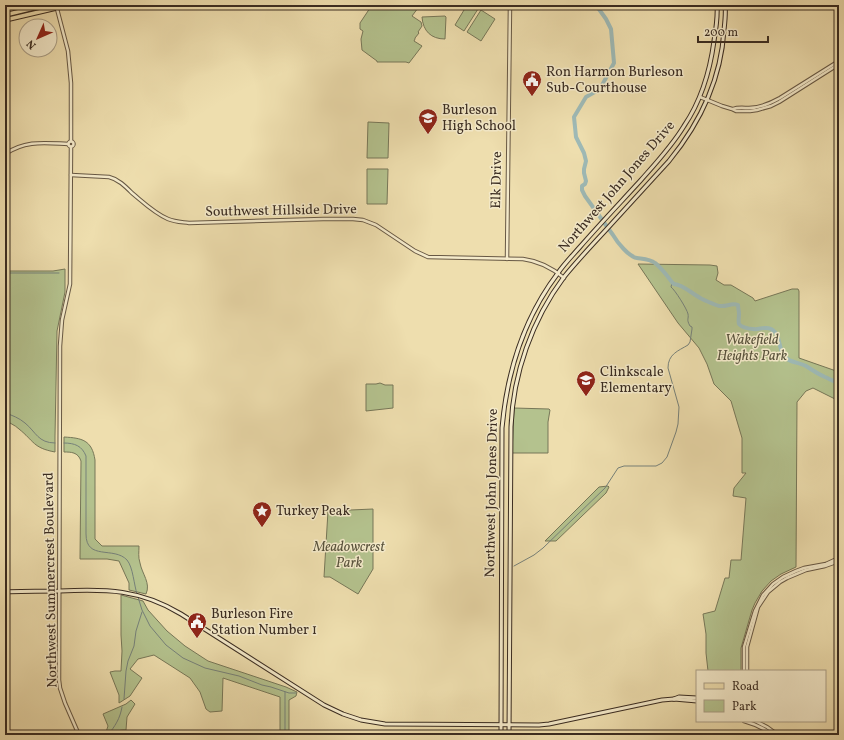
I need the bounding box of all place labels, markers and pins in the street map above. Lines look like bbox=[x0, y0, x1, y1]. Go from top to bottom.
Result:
place label: Ron Harmon Burleson Sub-Courthouse bbox=[546, 63, 683, 98]
public building icon: Ron Harmon Burleson Sub-Courthouse bbox=[521, 69, 543, 97]
place label: Burleson High School bbox=[442, 101, 516, 136]
school or university icon: Burleson High School bbox=[417, 107, 439, 135]
place label: Clinkscale Elementary bbox=[600, 363, 672, 398]
school or university icon: Clinkscale Elementary bbox=[575, 369, 597, 397]
place icon: Turkey Peak bbox=[251, 500, 273, 528]
place label: Turkey Peak bbox=[276, 502, 351, 521]
place label: Burleson Fire Station Number 1 bbox=[211, 605, 317, 640]
public building icon: Burleson Fire Station Number 1 bbox=[186, 611, 208, 639]

